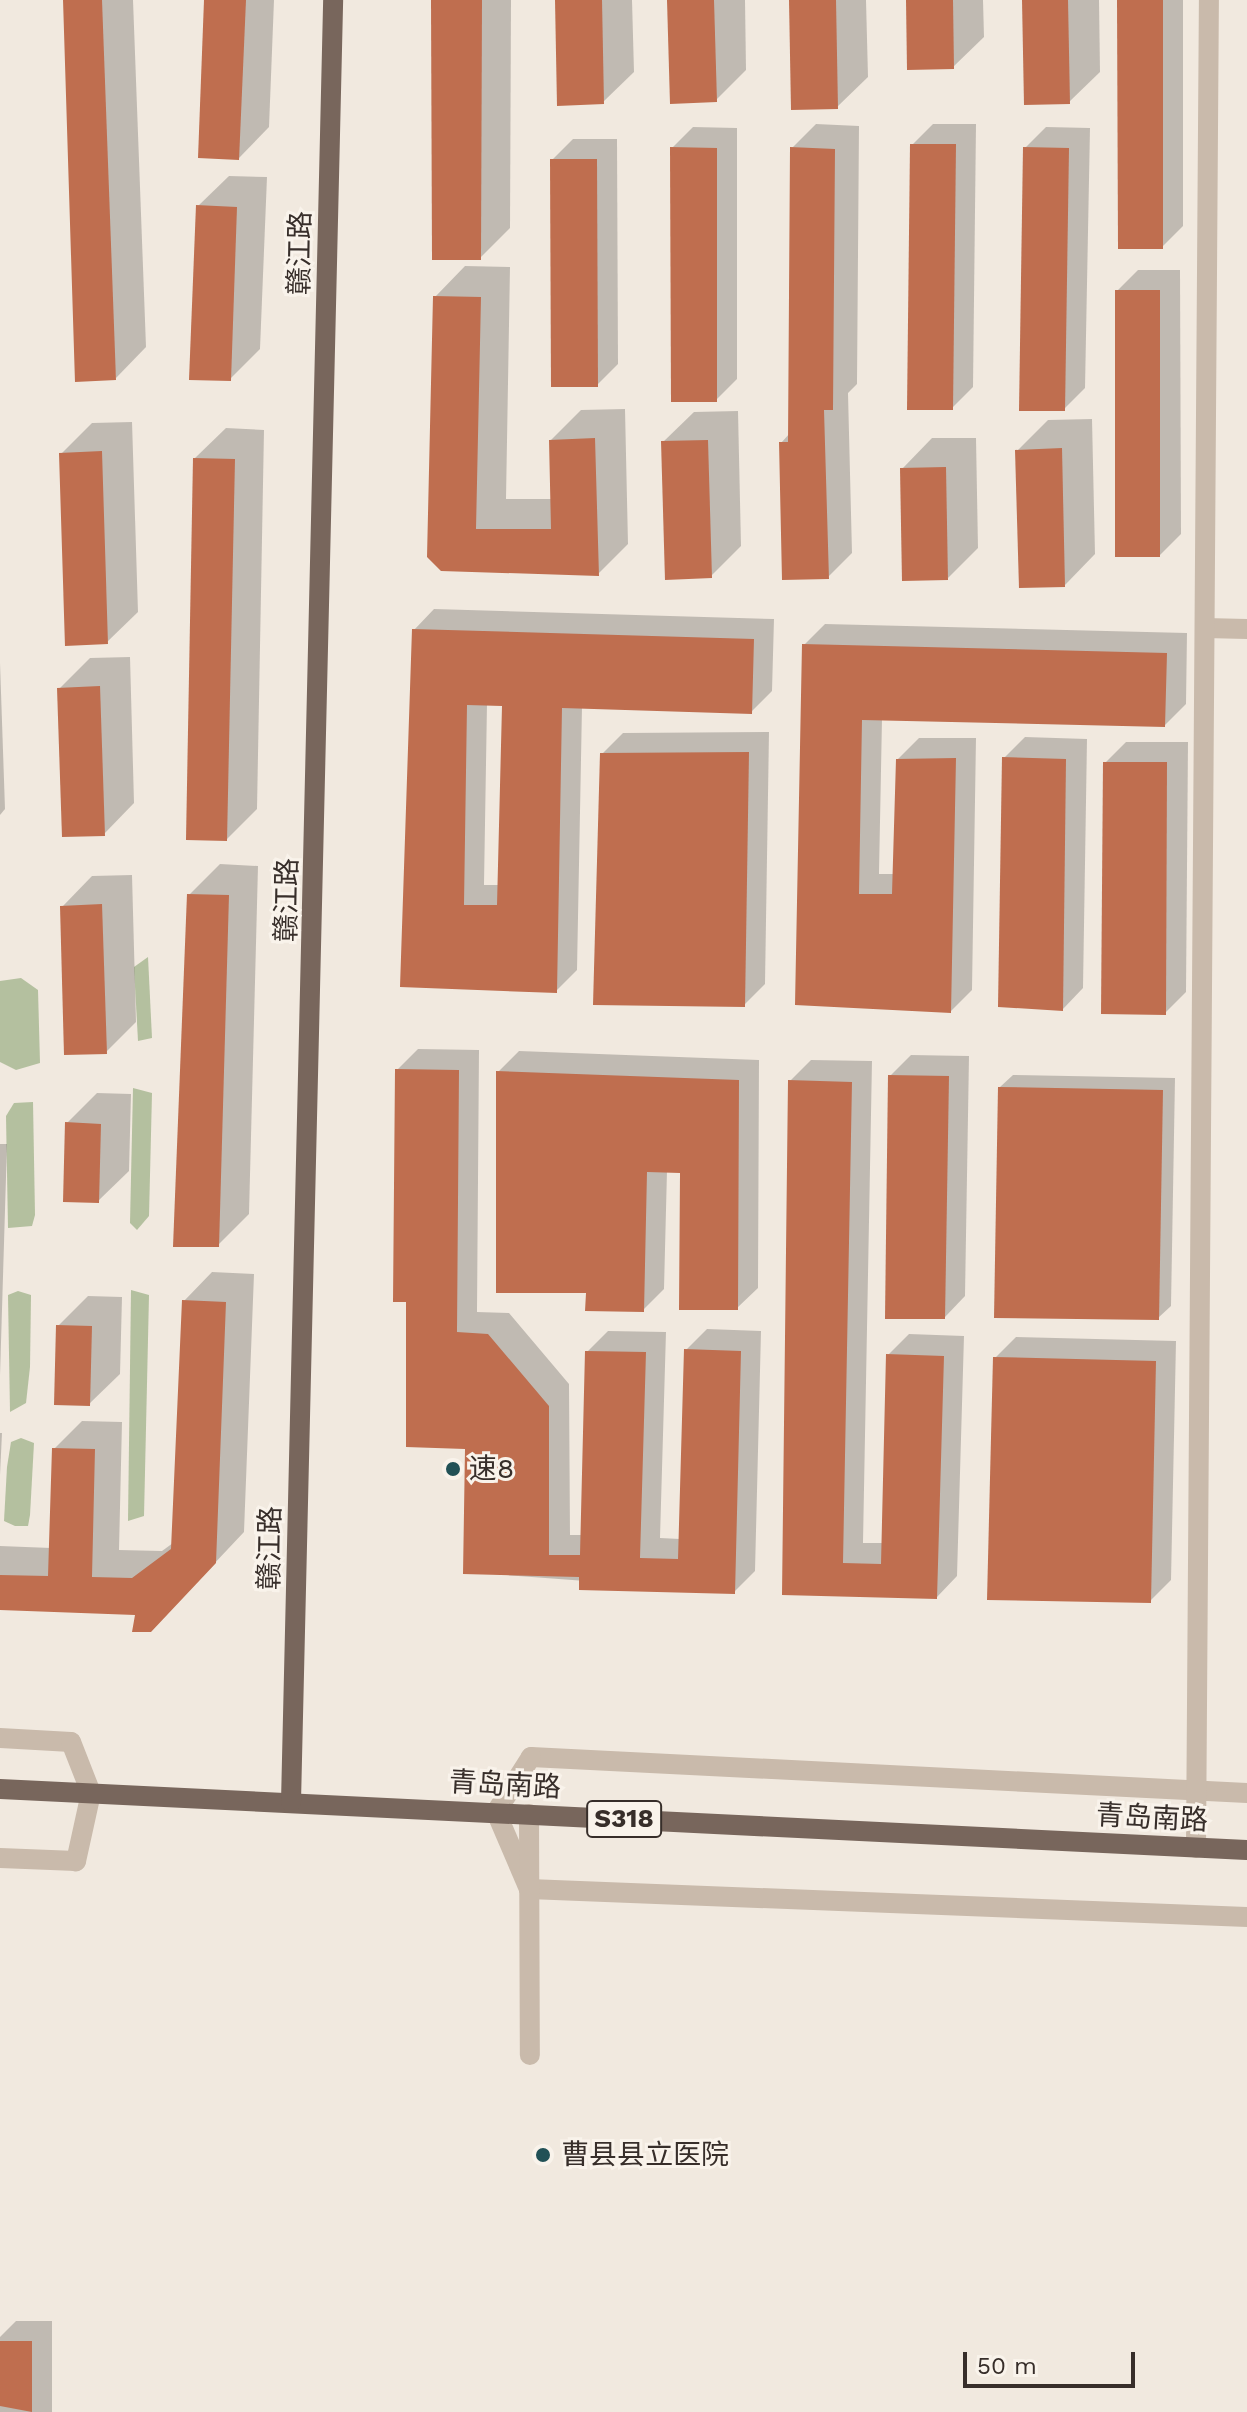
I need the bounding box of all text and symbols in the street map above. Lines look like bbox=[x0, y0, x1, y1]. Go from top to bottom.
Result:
street label: 赣江路 bbox=[282, 211, 318, 295]
street label: 赣江路 bbox=[269, 858, 305, 942]
place label: 速8 bbox=[469, 1452, 514, 1486]
marker: 速8 bbox=[444, 1460, 462, 1478]
street label: 赣江路 bbox=[252, 1506, 288, 1590]
street label: 青岛南路 bbox=[448, 1765, 562, 1805]
road number: S318 bbox=[586, 1797, 662, 1841]
street label: 青岛南路 bbox=[1095, 1798, 1209, 1838]
place label: 曹县县立医院 bbox=[561, 2138, 729, 2172]
marker: 曹县县立医院 bbox=[532, 2144, 554, 2166]
scale bar bbox=[967, 2336, 1139, 2386]
text: 50 m bbox=[977, 2352, 1037, 2380]

